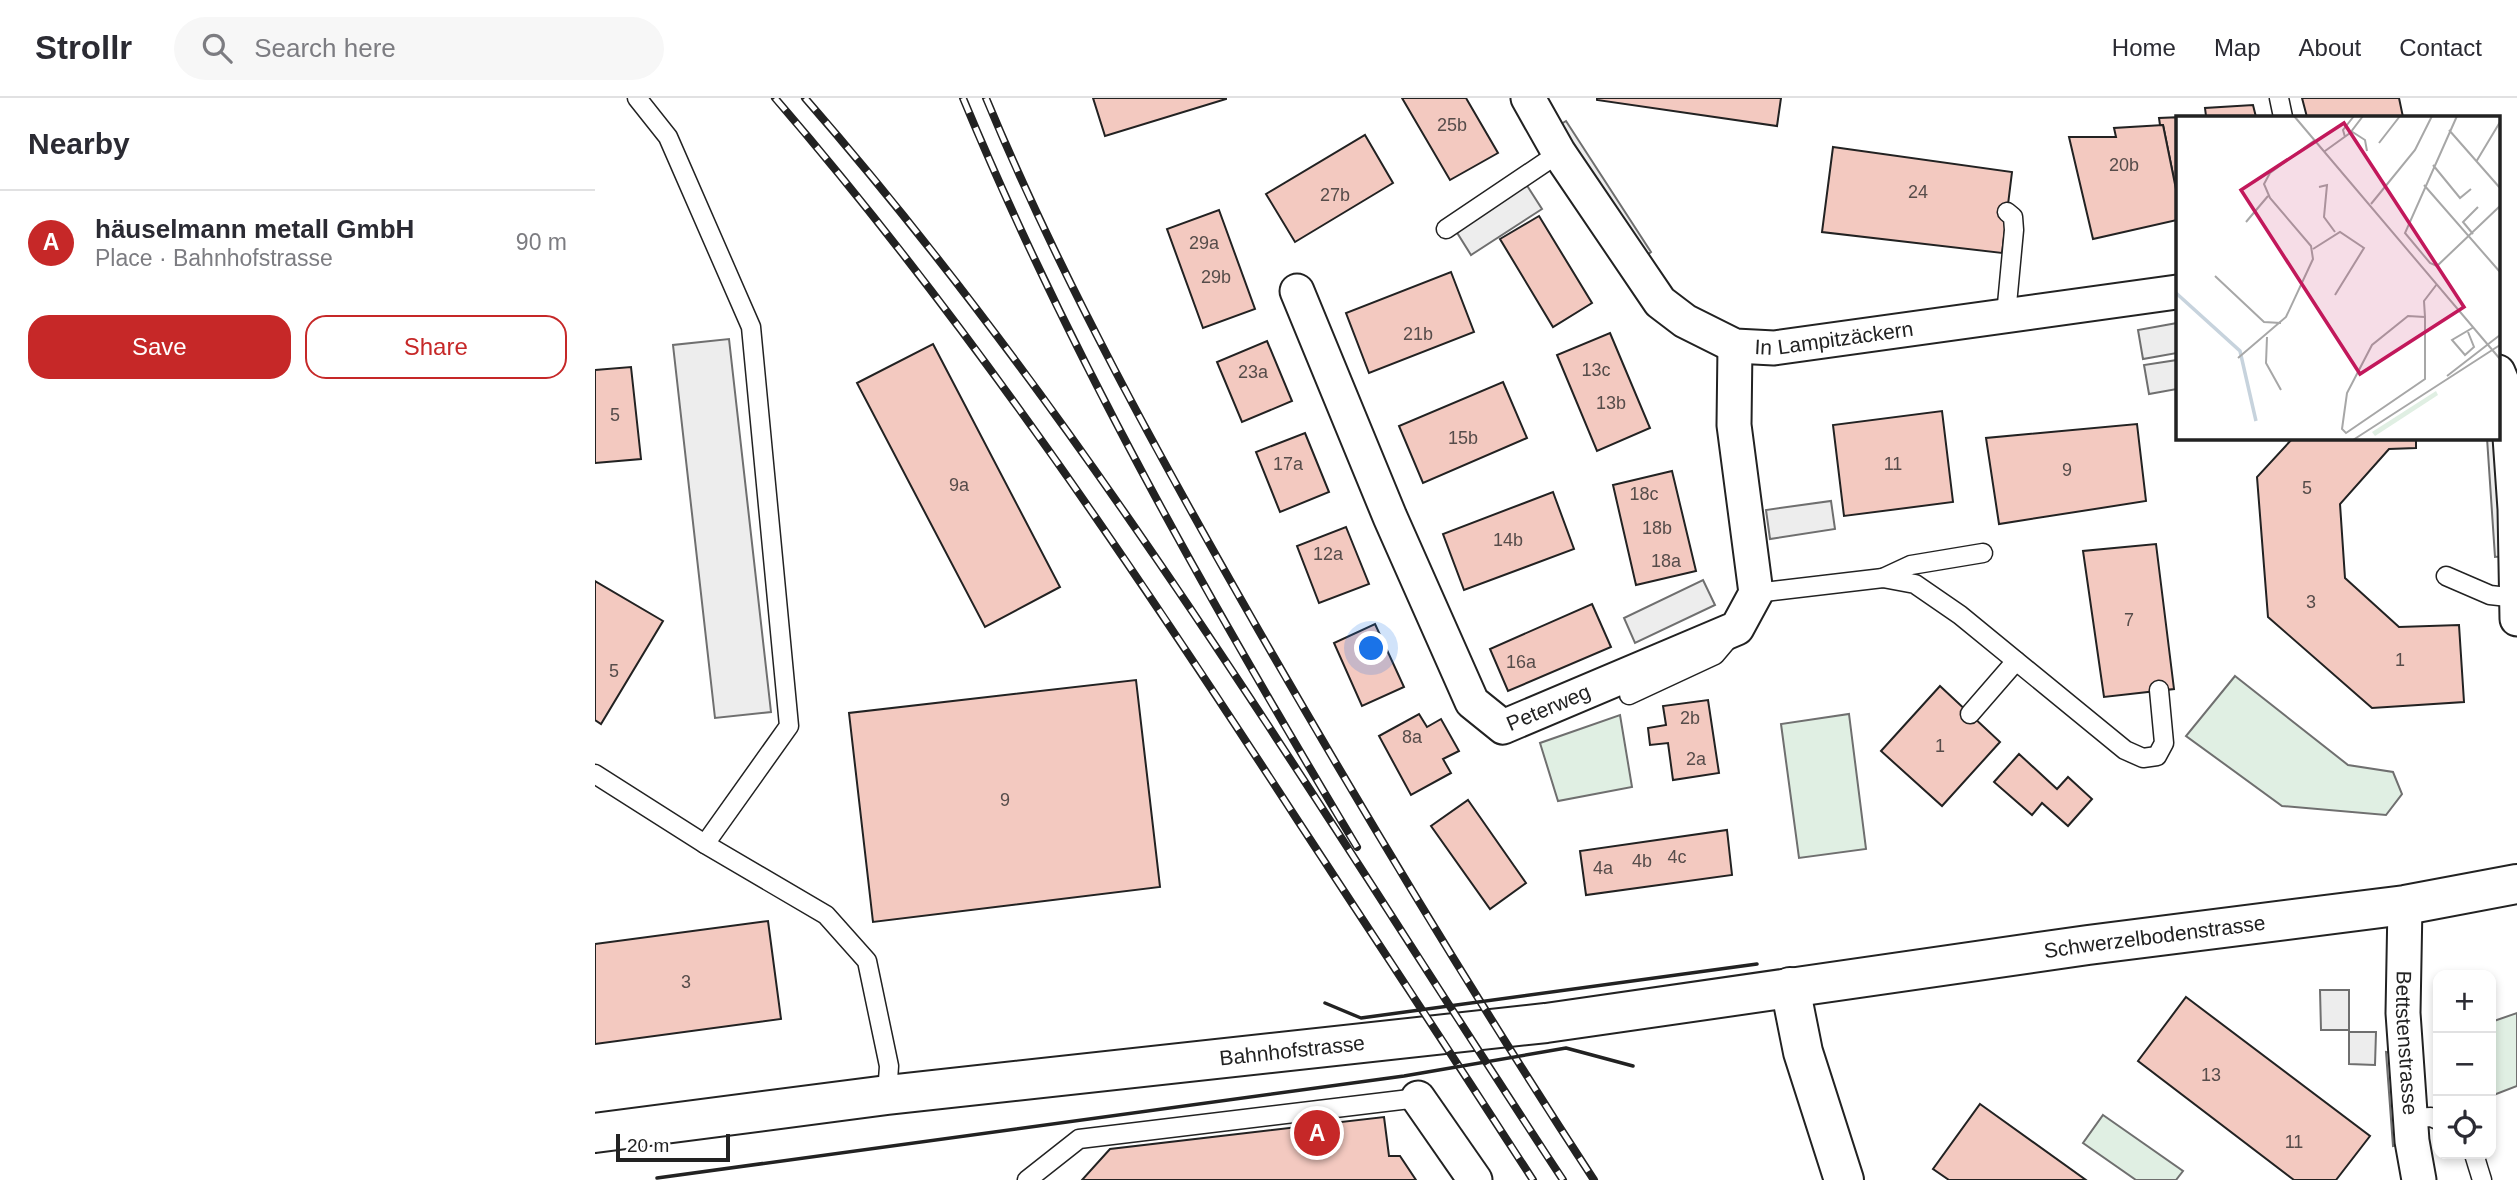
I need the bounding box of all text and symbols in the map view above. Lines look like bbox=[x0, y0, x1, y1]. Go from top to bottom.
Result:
search box bbox=[174, 17, 664, 80]
text: Strollr bbox=[35, 29, 132, 66]
icon: search bbox=[198, 29, 236, 67]
text: Search here bbox=[254, 33, 396, 63]
text: Home bbox=[2112, 34, 2176, 61]
text: Map bbox=[2214, 34, 2261, 61]
text: About bbox=[2299, 34, 2361, 61]
text: Contact bbox=[2399, 34, 2482, 61]
house number: 25b bbox=[1437, 115, 1467, 135]
inset map bbox=[2176, 116, 2499, 439]
text: Nearby bbox=[28, 127, 130, 160]
house number: 20b bbox=[2109, 155, 2139, 175]
house number: 24 bbox=[1908, 182, 1928, 202]
house number: 27b bbox=[1320, 185, 1350, 205]
text: häuselmann metall GmbH bbox=[95, 214, 414, 244]
text: A bbox=[43, 229, 59, 255]
text: 90 m bbox=[516, 229, 567, 255]
house number: 29a bbox=[1189, 233, 1220, 253]
text: Place · Bahnhofstrasse bbox=[95, 245, 333, 271]
house number: 29b bbox=[1201, 267, 1231, 287]
button: Save bbox=[28, 315, 291, 379]
button: Share bbox=[305, 315, 567, 379]
street label: In Lampitzäckern bbox=[1754, 317, 1915, 359]
house number: 21b bbox=[1403, 324, 1433, 344]
house number: 13c bbox=[1581, 360, 1611, 380]
house number: 23a bbox=[1238, 362, 1269, 382]
house number: 13b bbox=[1596, 393, 1626, 413]
house number: 5 bbox=[610, 405, 620, 425]
house number: 15b bbox=[1448, 428, 1478, 448]
house number: 17a bbox=[1273, 454, 1304, 474]
house number: 11 bbox=[1884, 454, 1902, 474]
house number: 9 bbox=[2062, 460, 2072, 480]
house number: 9a bbox=[949, 475, 970, 495]
house number: 5 bbox=[2302, 478, 2312, 498]
house number: 18c bbox=[1629, 484, 1659, 504]
house number: 18b bbox=[1642, 518, 1672, 538]
house number: 14b bbox=[1493, 530, 1523, 550]
house number: 12a bbox=[1313, 544, 1344, 564]
house number: 18a bbox=[1651, 551, 1682, 571]
house number: 3 bbox=[2306, 592, 2316, 612]
house number: 7 bbox=[2124, 610, 2134, 630]
your location bbox=[1354, 631, 1388, 665]
house number: 1 bbox=[2395, 650, 2405, 670]
house number: 16a bbox=[1506, 652, 1537, 672]
house number: 5 bbox=[609, 661, 619, 681]
street label: Peterweg bbox=[1503, 679, 1594, 735]
house number: 2b bbox=[1680, 708, 1700, 728]
house number: 8a bbox=[1402, 727, 1423, 747]
house number: 1 bbox=[1935, 736, 1945, 756]
house number: 2a bbox=[1686, 749, 1707, 769]
house number: 9 bbox=[1000, 790, 1010, 810]
house number: 4c bbox=[1667, 847, 1687, 867]
house number: 4b bbox=[1632, 851, 1652, 871]
house number: 4a bbox=[1593, 858, 1614, 878]
street label: Schwerzelbodenstrasse bbox=[2042, 911, 2267, 962]
street label: Bettstenstrasse bbox=[2392, 970, 2422, 1116]
map controls bbox=[2433, 970, 2496, 1159]
button: + bbox=[2433, 970, 2496, 1033]
house number: 3 bbox=[681, 972, 691, 992]
street label: Bahnhofstrasse bbox=[1218, 1031, 1366, 1070]
button: − bbox=[2433, 1033, 2496, 1096]
house number: 13 bbox=[2201, 1065, 2221, 1085]
button: locate bbox=[2433, 1096, 2496, 1159]
pin: A bbox=[1294, 1107, 1340, 1159]
scale bar bbox=[616, 1131, 730, 1163]
house number: 11 bbox=[2285, 1132, 2303, 1152]
text: 20 m bbox=[627, 1135, 669, 1156]

